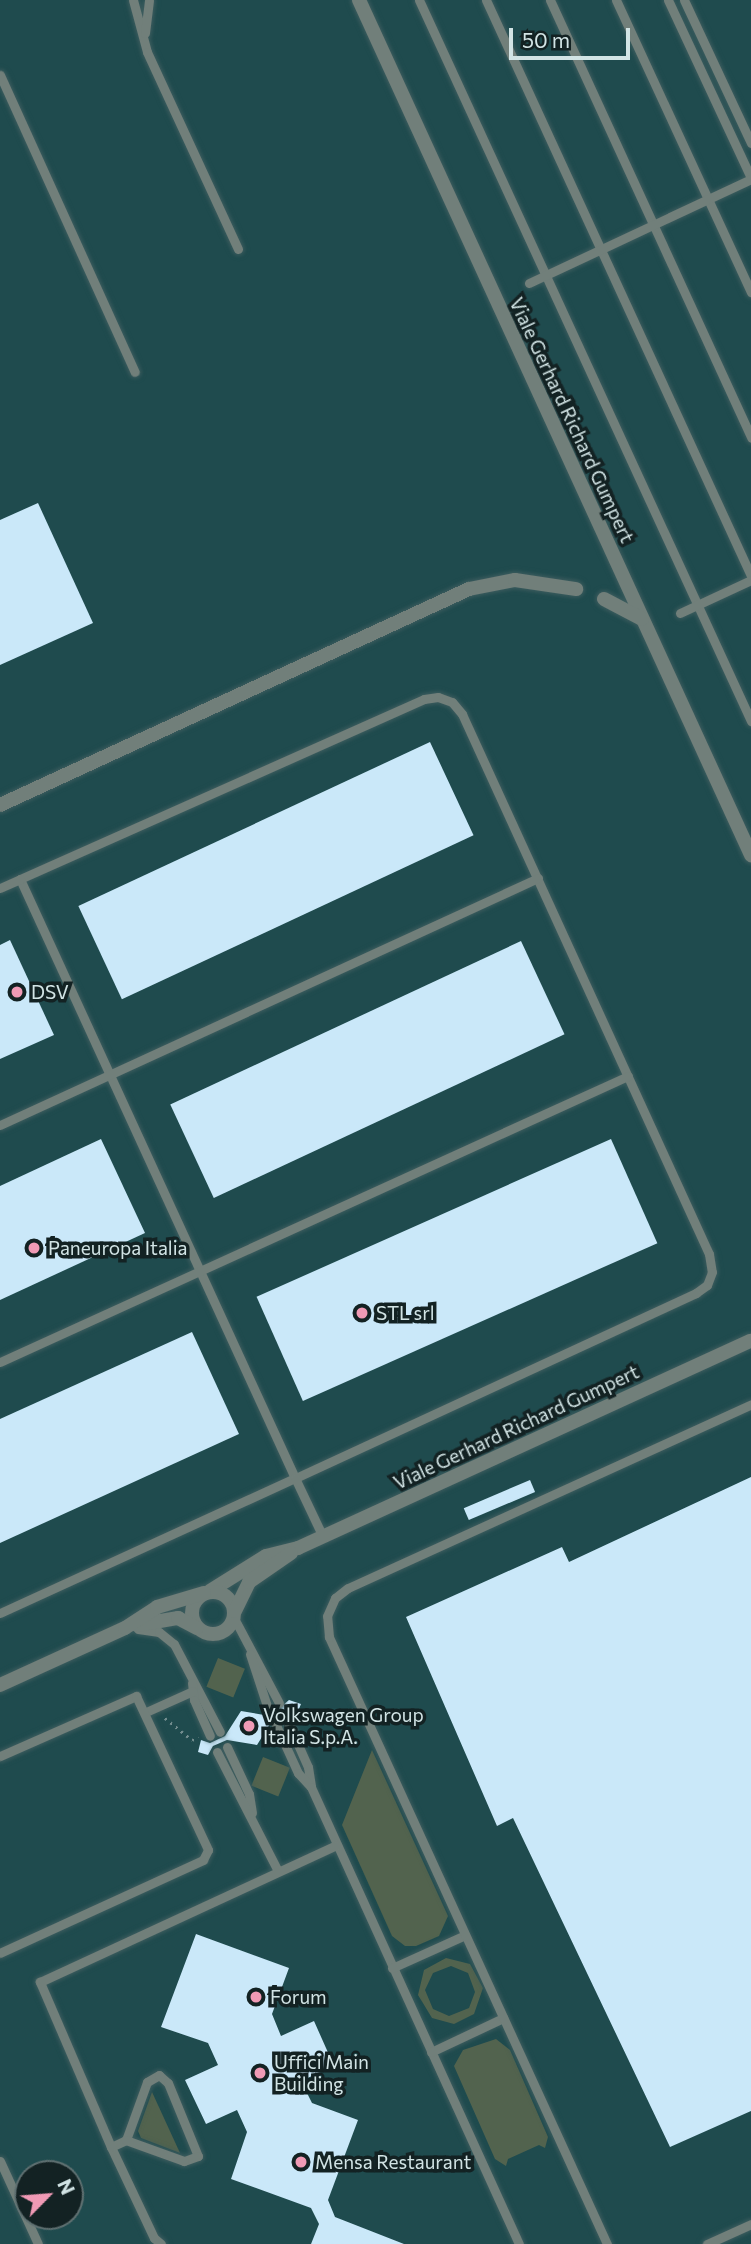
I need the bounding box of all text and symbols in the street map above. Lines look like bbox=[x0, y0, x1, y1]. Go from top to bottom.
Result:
scale bar bbox=[513, 14, 634, 58]
text: 50 m bbox=[522, 27, 570, 52]
street label: Viale Gerhard Richard Gumpert bbox=[505, 294, 639, 546]
place label: DSV bbox=[31, 981, 69, 1003]
marker: DSV bbox=[9, 984, 25, 1000]
place label: Paneuropa Italia bbox=[48, 1237, 187, 1259]
marker: Paneuropa Italia bbox=[26, 1240, 42, 1256]
place label: STL srl bbox=[376, 1302, 435, 1324]
marker: STL srl bbox=[354, 1305, 370, 1321]
street label: Viale Gerhard Richard Gumpert bbox=[390, 1360, 642, 1494]
place label: Volkswagen Group Italia S.p.A. bbox=[263, 1704, 424, 1748]
marker: Volkswagen Group Italia S.p.A. bbox=[241, 1718, 257, 1734]
place label: Forum bbox=[270, 1986, 327, 2008]
marker: Forum bbox=[248, 1989, 264, 2005]
place label: Uffici Main Building bbox=[274, 2051, 369, 2095]
marker: Uffici Main Building bbox=[252, 2065, 268, 2081]
place label: Mensa Restaurant bbox=[315, 2151, 471, 2173]
marker: Mensa Restaurant bbox=[293, 2154, 309, 2170]
north arrow bbox=[14, 2160, 84, 2230]
text: N bbox=[53, 2175, 80, 2198]

